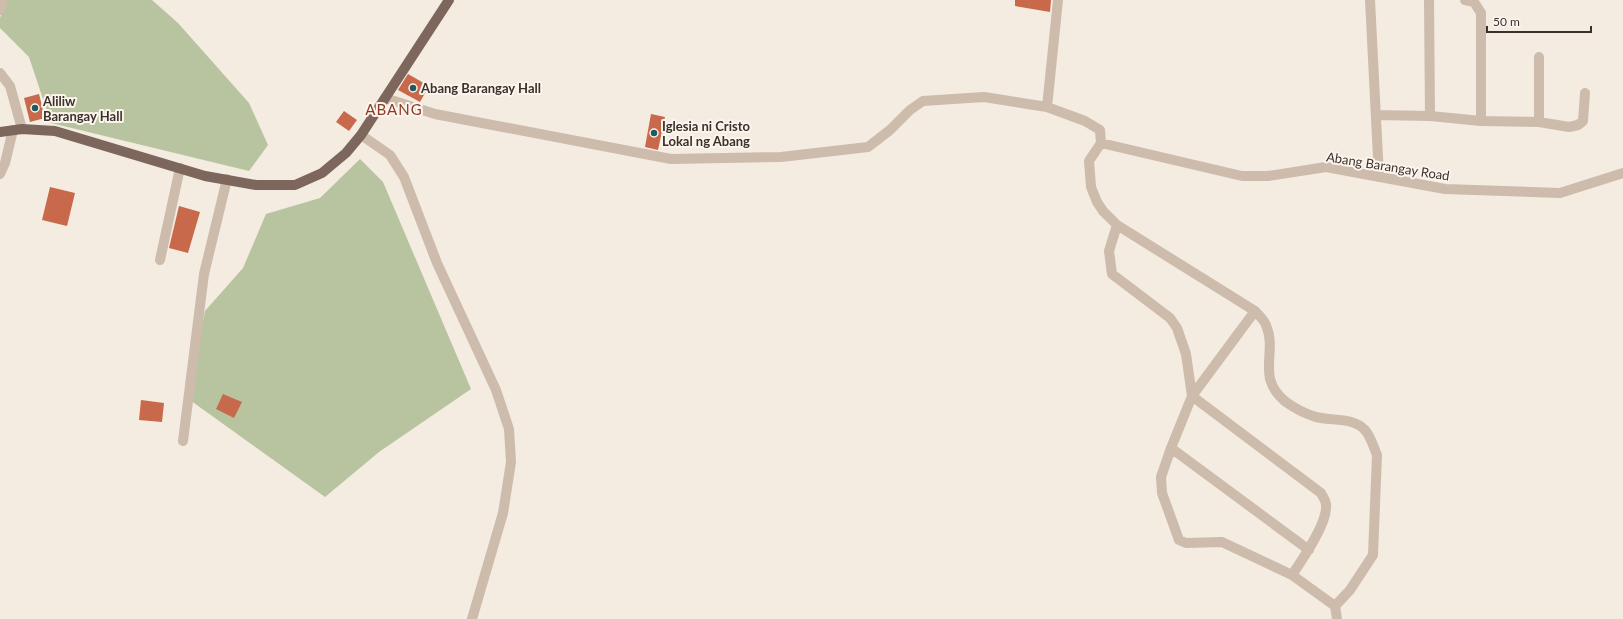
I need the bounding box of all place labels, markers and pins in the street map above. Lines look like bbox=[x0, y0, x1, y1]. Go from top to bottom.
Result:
place label: Abang Barangay Hall bbox=[420, 80, 541, 96]
marker: Abang Barangay Hall bbox=[408, 83, 418, 93]
place label: Aliliw Barangay Hall bbox=[42, 93, 123, 124]
marker: Aliliw Barangay Hall bbox=[30, 103, 40, 113]
place label: Iglesia ni Cristo Lokal ng Abang bbox=[662, 118, 750, 149]
marker: Iglesia ni Cristo Lokal ng Abang bbox=[649, 128, 659, 138]

